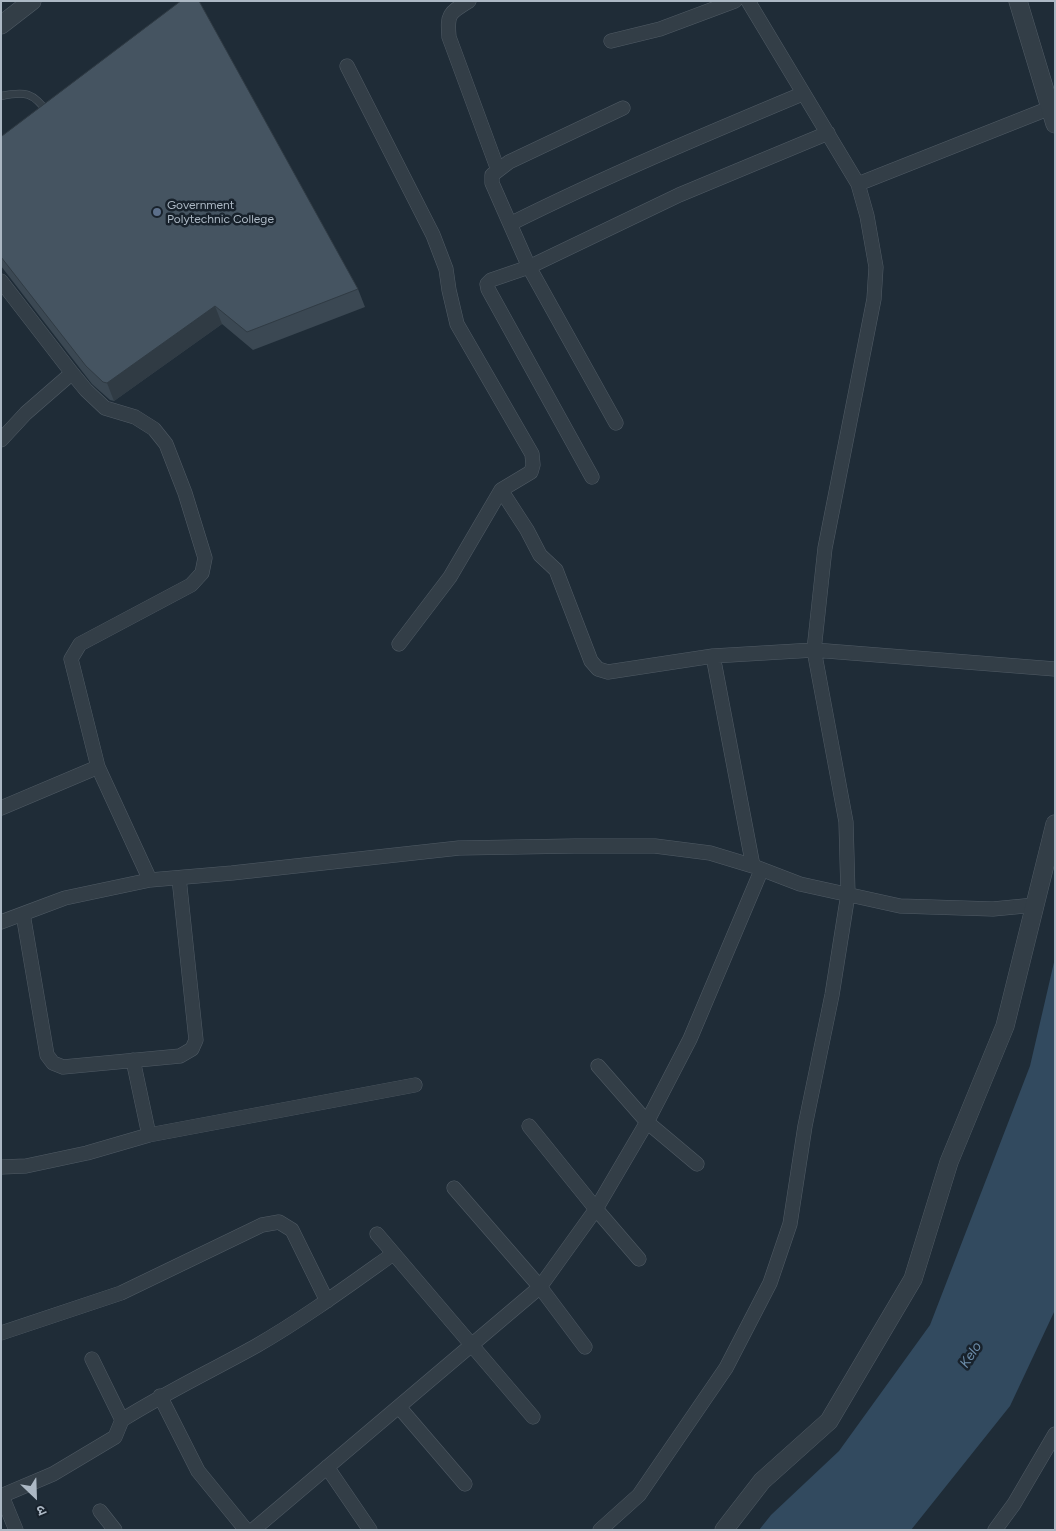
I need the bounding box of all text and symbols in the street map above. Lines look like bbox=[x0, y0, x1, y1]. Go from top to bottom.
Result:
place label: Government Polytechnic College bbox=[167, 198, 274, 226]
marker: Government Polytechnic College bbox=[151, 206, 163, 218]
water label: Kelo bbox=[957, 1339, 985, 1371]
north arrow bbox=[10, 1471, 60, 1521]
text: उ bbox=[34, 1501, 49, 1520]

